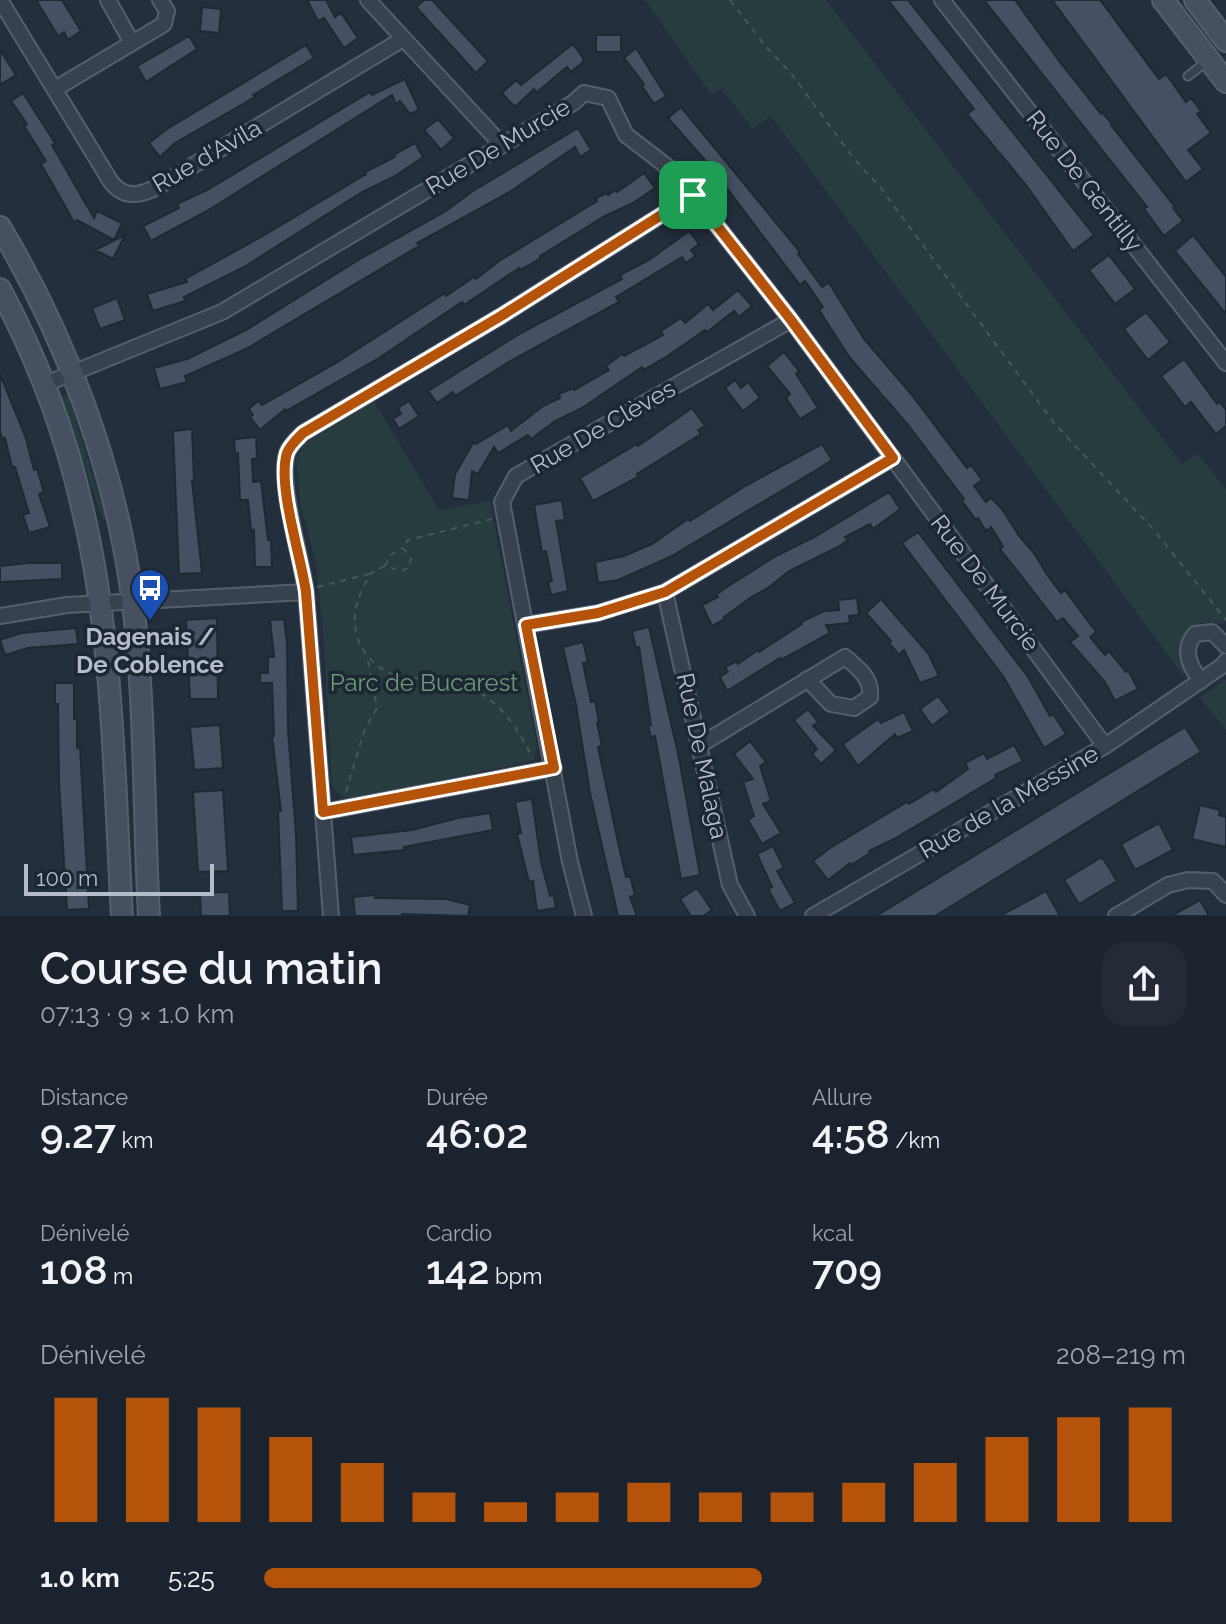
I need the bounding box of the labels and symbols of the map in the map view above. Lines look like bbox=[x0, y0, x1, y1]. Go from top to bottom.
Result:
street label: Rue De Murcie bbox=[420, 92, 575, 201]
street label: Rue De Gentilly bbox=[1020, 104, 1149, 257]
street label: Rue d'Avila bbox=[147, 113, 266, 198]
pin bbox=[659, 161, 727, 229]
street label: Rue De Clèves bbox=[525, 373, 680, 480]
street label: Rue De Murcie bbox=[925, 509, 1046, 657]
bus stop icon: Dagenais / De Coblence bbox=[129, 567, 171, 622]
place label: Dagenais / De Coblence bbox=[76, 622, 224, 679]
park label: Parc de Bucarest bbox=[330, 668, 518, 697]
street label: Rue De Malaga bbox=[671, 670, 734, 841]
street label: Rue de la Messine bbox=[914, 738, 1104, 865]
scale bar bbox=[24, 860, 214, 896]

